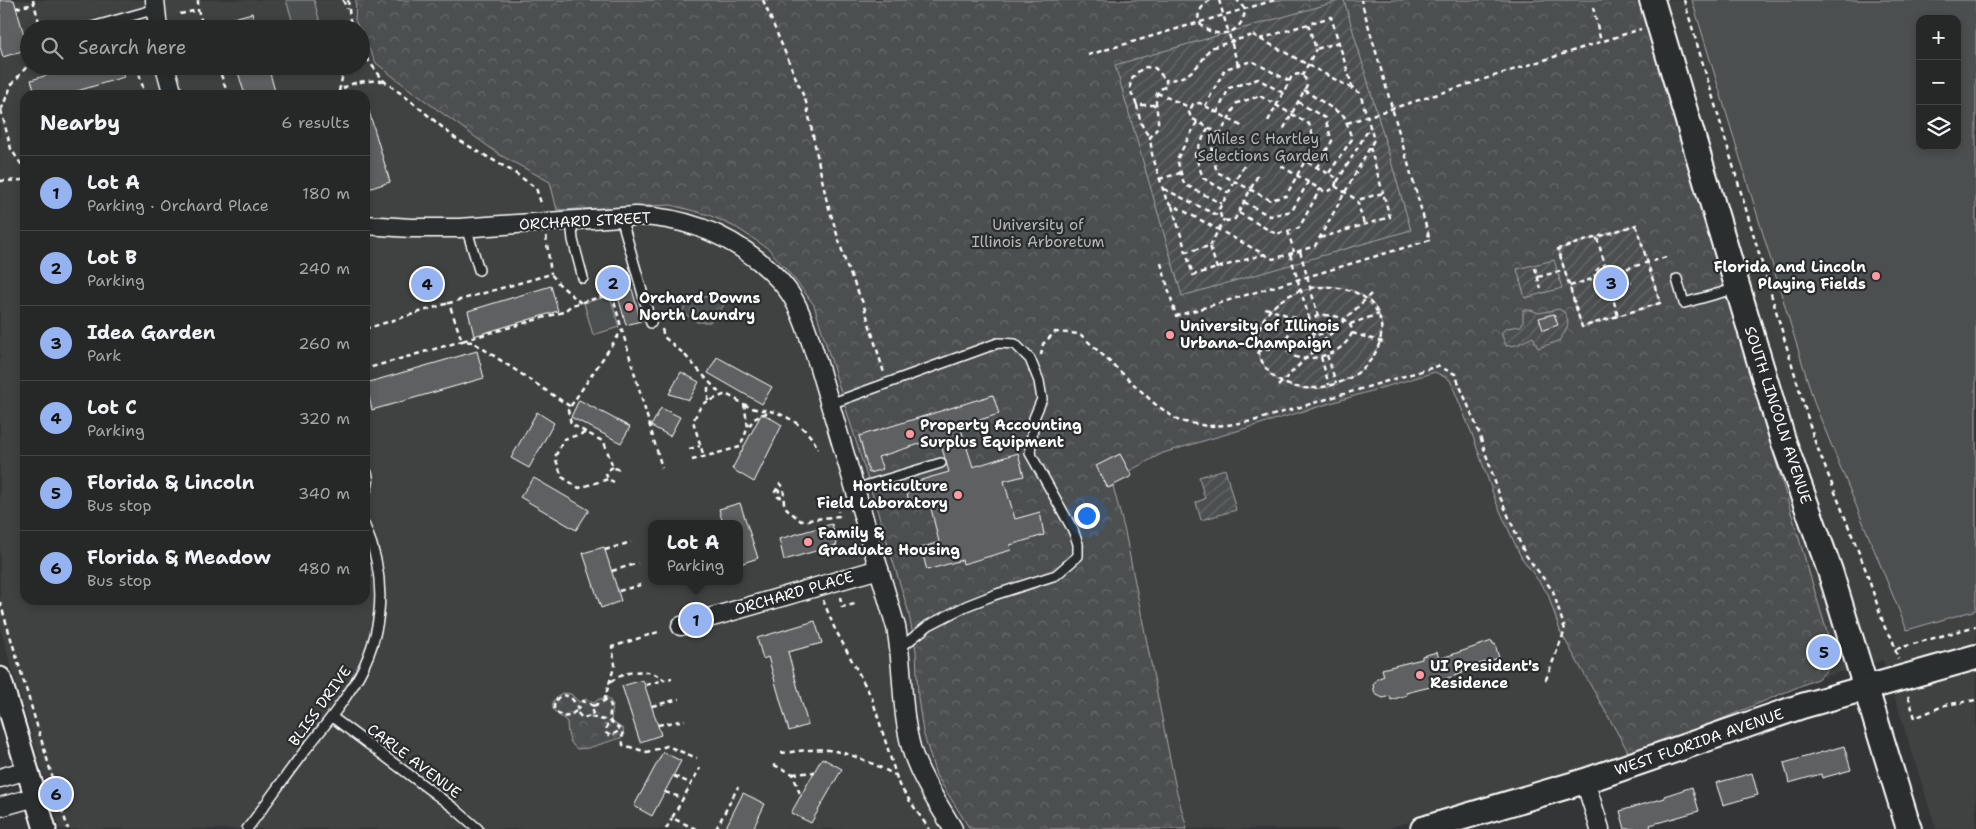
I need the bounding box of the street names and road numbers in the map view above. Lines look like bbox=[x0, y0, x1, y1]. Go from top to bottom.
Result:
street label: ORCHARD STREET bbox=[518, 208, 652, 234]
street label: SOUTH LINCOLN AVENUE bbox=[1740, 324, 1816, 506]
street label: ORCHARD PLACE bbox=[732, 566, 856, 620]
street label: BLISS DRIVE bbox=[284, 662, 356, 750]
street label: WEST FLORIDA AVENUE bbox=[1612, 704, 1786, 780]
street label: CARLE AVENUE bbox=[363, 719, 465, 803]

